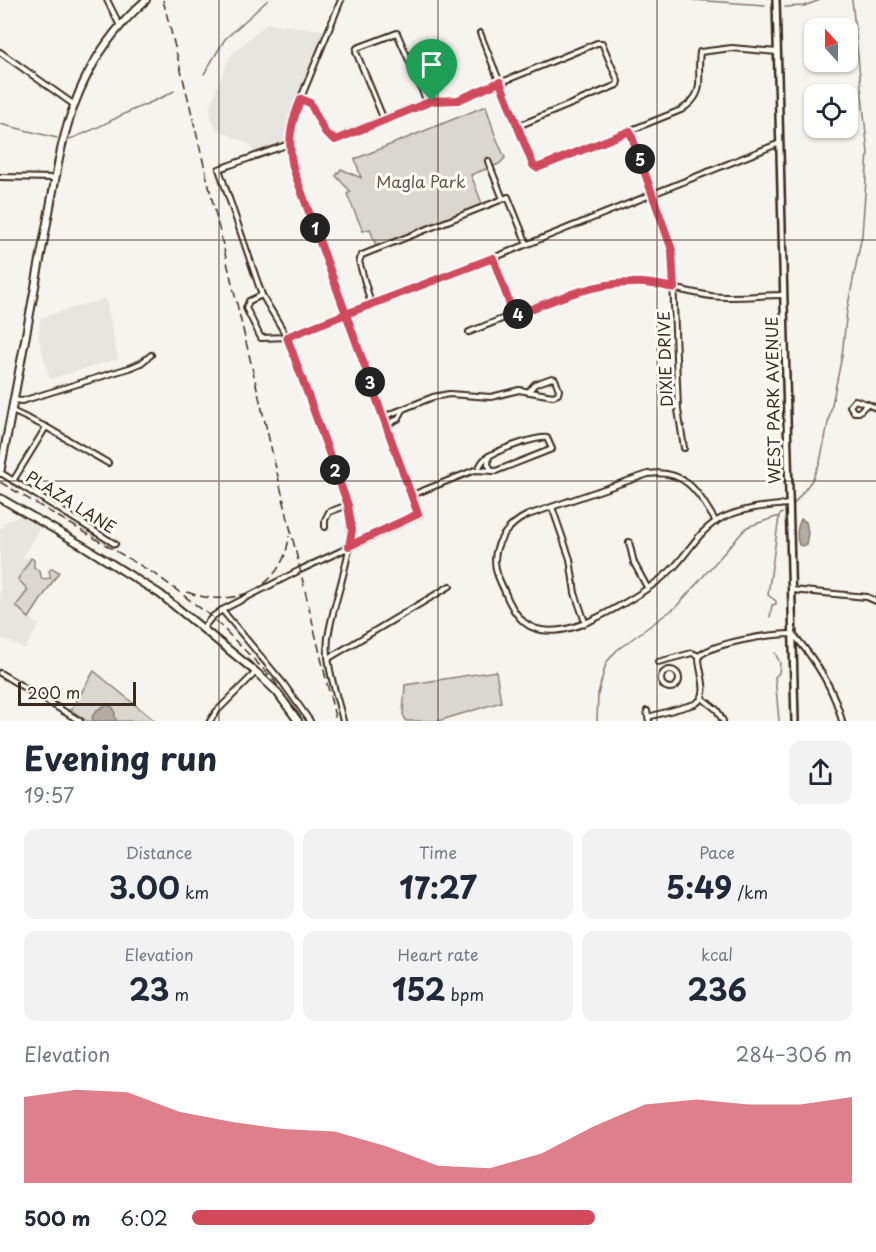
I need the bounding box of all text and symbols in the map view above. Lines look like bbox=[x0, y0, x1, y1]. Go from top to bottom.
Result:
north arrow bbox=[804, 18, 858, 72]
map controls bbox=[804, 18, 858, 138]
pin bbox=[406, 39, 457, 101]
icon: arrive bbox=[415, 48, 448, 81]
button: locate bbox=[804, 84, 858, 138]
pin: 5 bbox=[625, 144, 655, 174]
text: 5 bbox=[635, 147, 645, 171]
park label: Magla Park bbox=[376, 169, 466, 193]
pin: 1 bbox=[300, 213, 330, 243]
text: 1 bbox=[311, 216, 319, 240]
pin: 4 bbox=[503, 299, 533, 329]
text: 4 bbox=[513, 302, 523, 326]
street label: DIXIE DRIVE bbox=[650, 311, 678, 408]
street label: WEST PARK AVENUE bbox=[759, 316, 785, 484]
pin: 3 bbox=[355, 367, 385, 397]
text: 3 bbox=[365, 370, 375, 394]
pin: 2 bbox=[320, 455, 350, 485]
text: 2 bbox=[329, 458, 341, 482]
street label: PLAZA LANE bbox=[22, 464, 121, 538]
scale bar bbox=[18, 679, 136, 706]
text: 200 m bbox=[27, 680, 80, 704]
text: Evening run bbox=[24, 732, 217, 782]
button: share bbox=[789, 741, 852, 804]
text: 19:57 bbox=[24, 780, 74, 810]
text: Distance bbox=[125, 840, 193, 864]
text: Time bbox=[419, 840, 457, 864]
text: Pace bbox=[699, 840, 735, 864]
text: 3.00 bbox=[109, 864, 180, 909]
text: 17:27 bbox=[399, 864, 477, 909]
text: 5:49 bbox=[666, 864, 732, 909]
text: km bbox=[180, 880, 209, 904]
text: /km bbox=[732, 880, 768, 904]
text: Elevation bbox=[124, 942, 194, 966]
text: Heart rate bbox=[398, 942, 478, 966]
text: kcal bbox=[701, 942, 733, 966]
text: 23 bbox=[129, 966, 169, 1011]
text: 152 bbox=[392, 966, 446, 1011]
text: 236 bbox=[687, 966, 747, 1011]
text: m bbox=[169, 982, 189, 1006]
text: bpm bbox=[446, 982, 484, 1006]
text: Elevation bbox=[24, 1039, 110, 1069]
text: 284–306 m bbox=[735, 1039, 852, 1069]
text: 500 m bbox=[24, 1203, 91, 1233]
text: 6:02 bbox=[120, 1203, 168, 1233]

